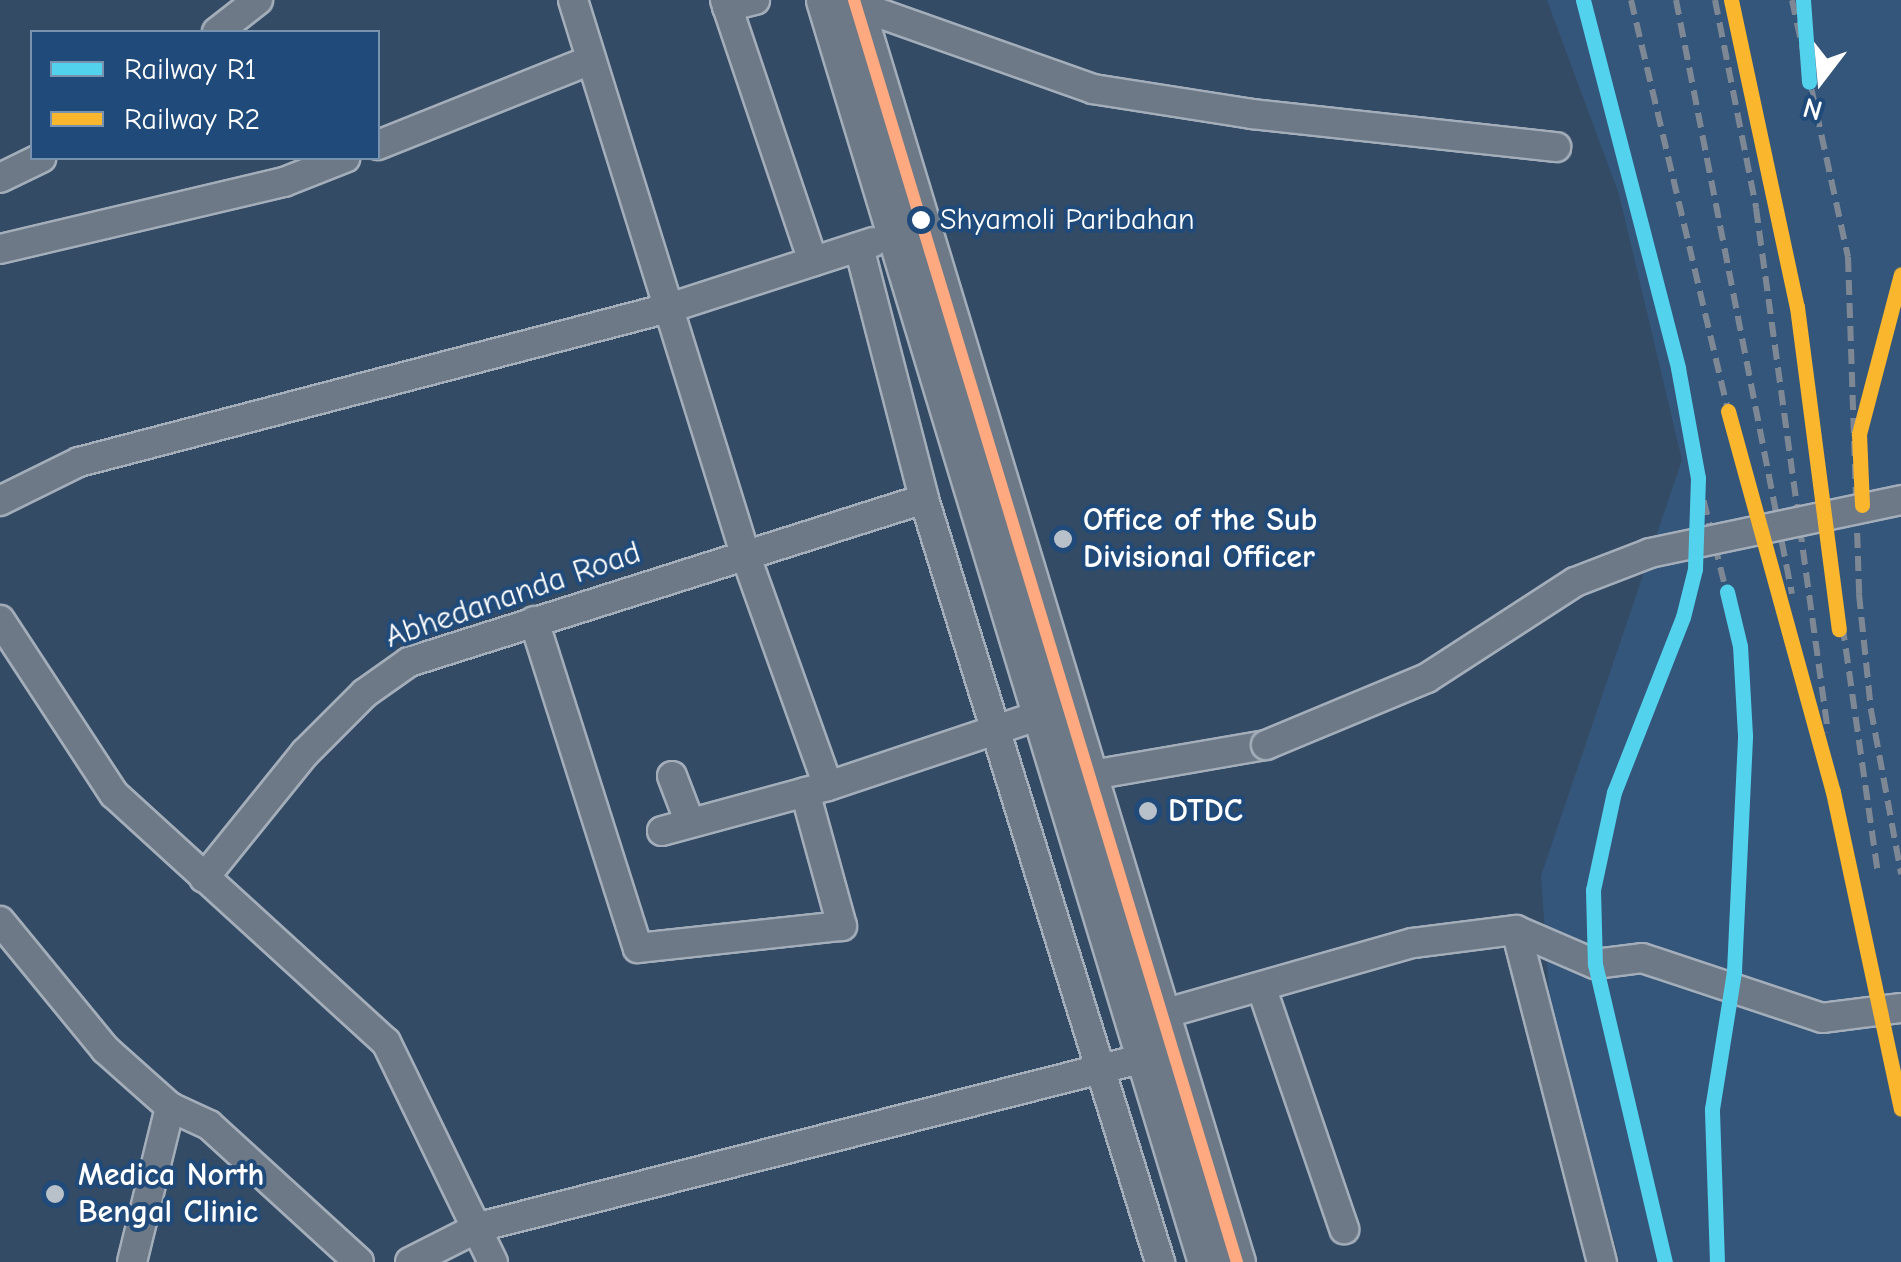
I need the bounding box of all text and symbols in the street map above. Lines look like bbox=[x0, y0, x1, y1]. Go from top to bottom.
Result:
legend bbox=[30, 30, 380, 160]
north arrow bbox=[1771, 30, 1871, 130]
text: Railway R1 bbox=[124, 52, 256, 87]
text: N bbox=[1800, 91, 1826, 127]
text: Railway R2 bbox=[124, 102, 260, 137]
place label: Shyamoli Paribahan bbox=[940, 202, 1195, 238]
marker: Shyamoli Paribahan bbox=[911, 210, 931, 230]
place label: Office of the Sub Divisional Officer bbox=[1083, 502, 1317, 577]
marker: Office of the Sub Divisional Officer bbox=[1052, 528, 1074, 550]
street label: Abhedananda Road bbox=[380, 533, 646, 657]
place label: DTDC bbox=[1168, 792, 1243, 830]
marker: DTDC bbox=[1137, 800, 1159, 822]
place label: Medica North Bengal Clinic bbox=[78, 1157, 264, 1232]
marker: Medica North Bengal Clinic bbox=[42, 1181, 68, 1207]

